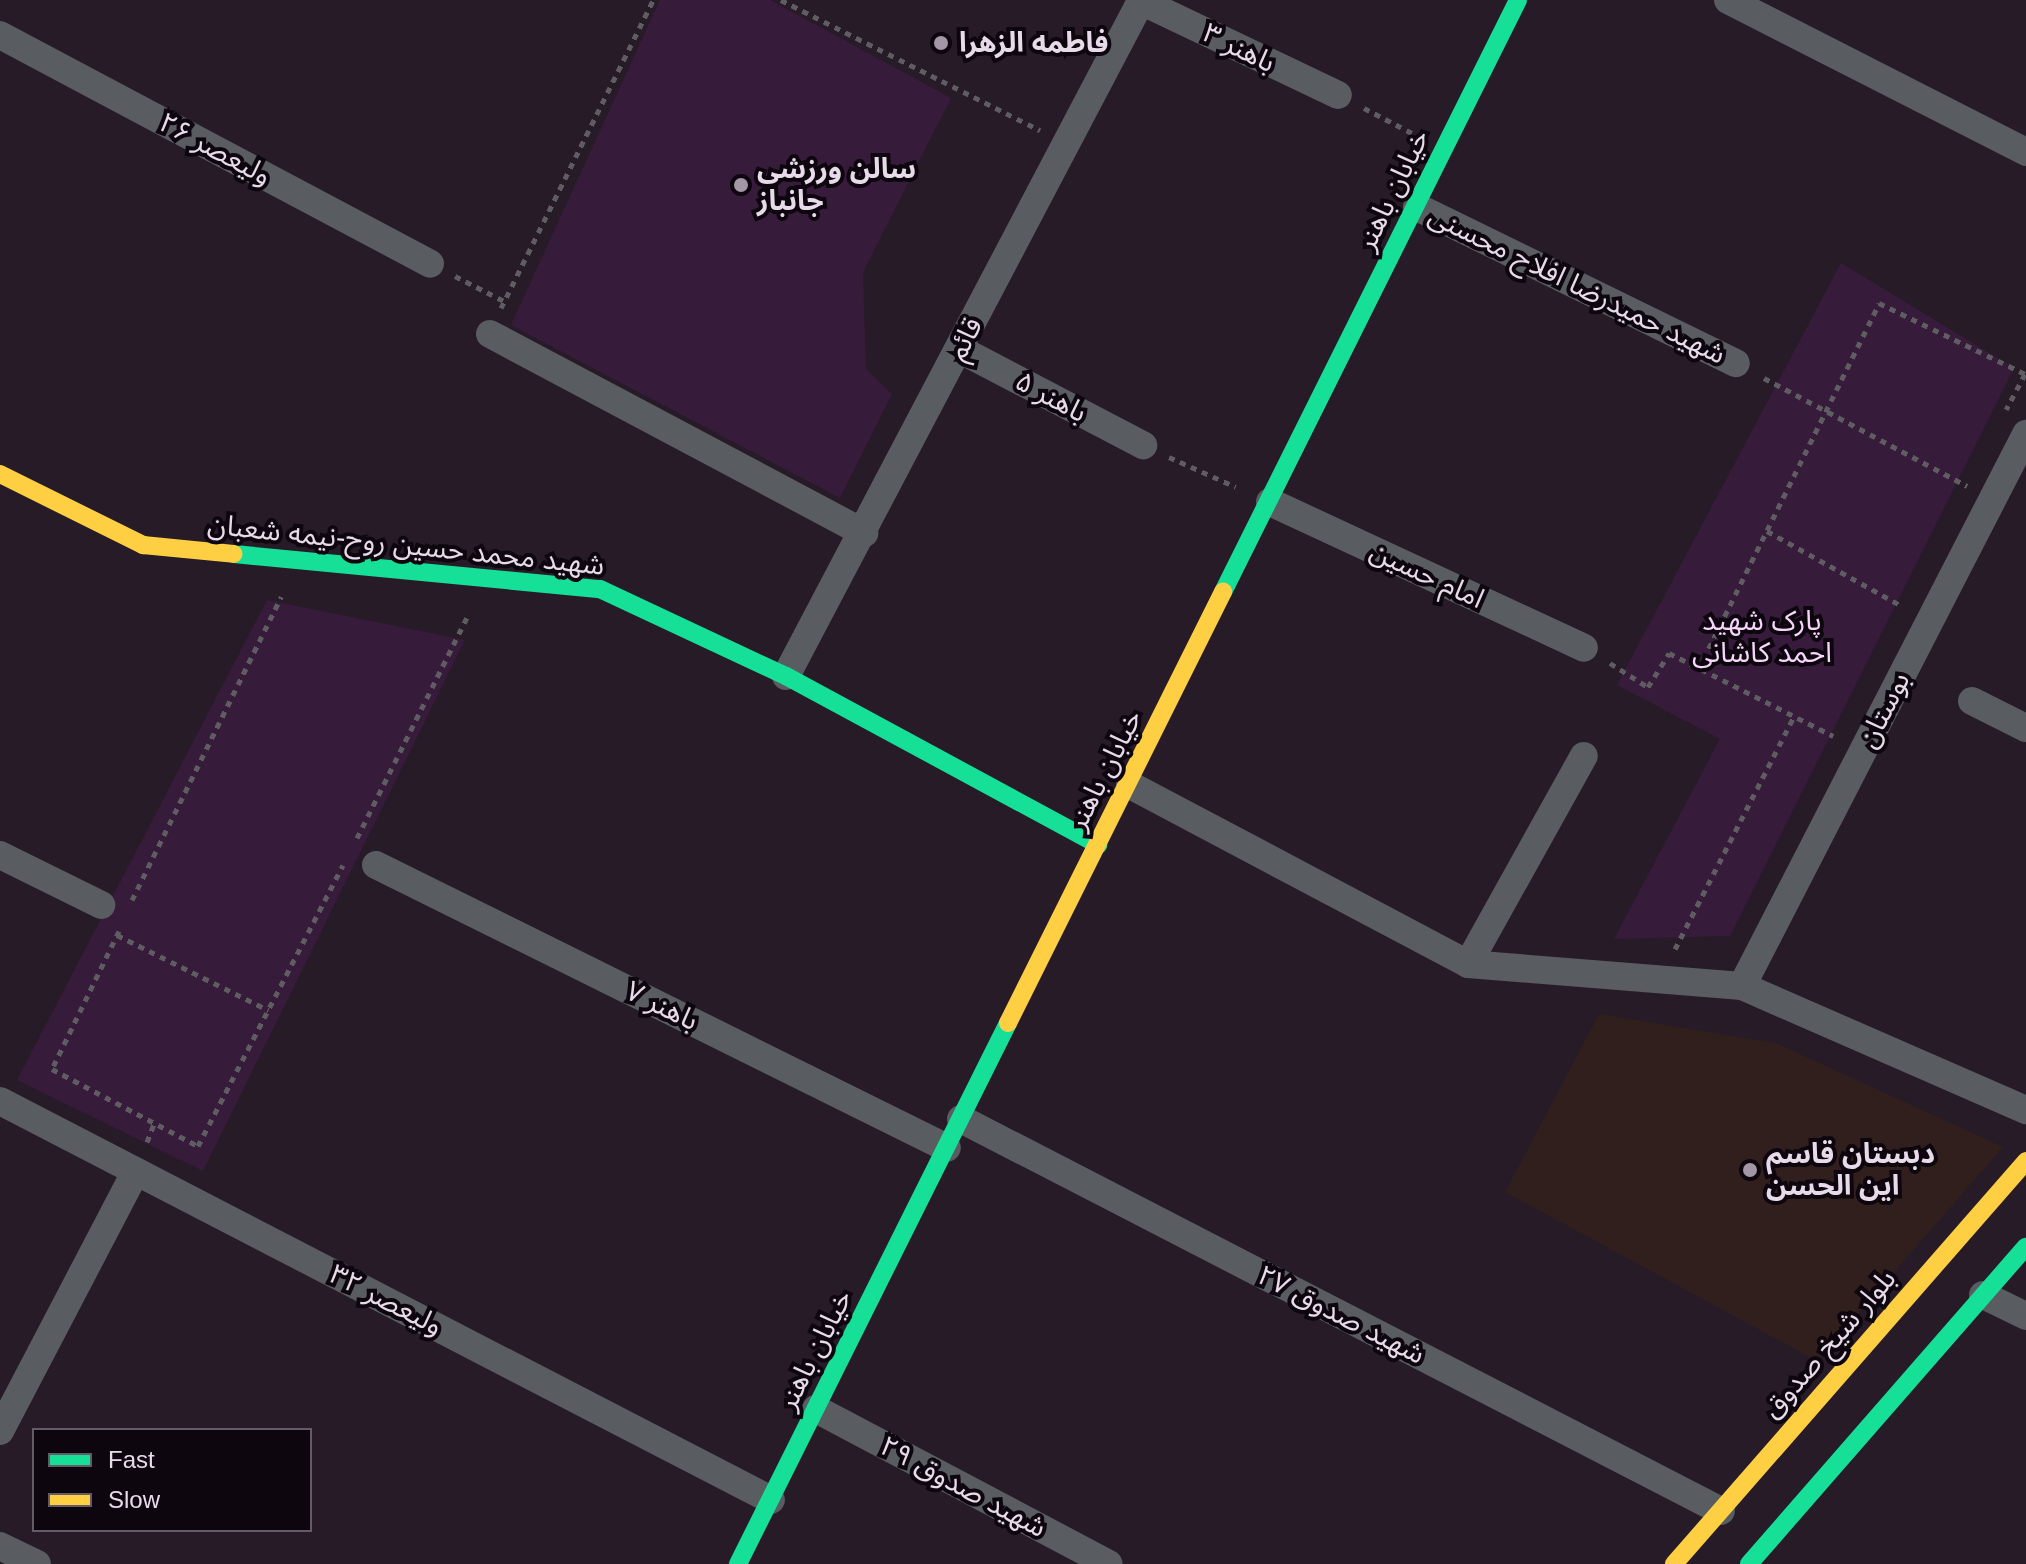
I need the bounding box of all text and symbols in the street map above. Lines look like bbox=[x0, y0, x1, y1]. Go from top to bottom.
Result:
street label: باهنر ۳ bbox=[1197, 16, 1281, 80]
place label: فاطمه الزهرا bbox=[959, 26, 1108, 60]
marker: فاطمه الزهرا bbox=[930, 32, 952, 54]
street label: ولیعصر ۲۶ bbox=[153, 105, 277, 193]
street label: خیابان باهنر bbox=[1349, 124, 1437, 256]
place label: سالن ورزشی جانباز bbox=[757, 152, 916, 218]
marker: سالن ورزشی جانباز bbox=[732, 176, 750, 194]
street label: شهید حمیدرضا افلاح محسنی bbox=[1423, 198, 1731, 372]
street label: قائم bbox=[940, 312, 990, 366]
street label: باهنر ۵ bbox=[1009, 364, 1093, 430]
street label: شهید محمد حسین روح-نیمه شعبان bbox=[206, 507, 606, 583]
street label: امام حسین bbox=[1365, 534, 1489, 616]
park label: پارک شهید احمد کاشانی bbox=[1692, 604, 1832, 670]
street label: بوستان bbox=[1851, 667, 1917, 753]
street label: خیابان باهنر bbox=[1060, 704, 1150, 836]
street label: باهنر ۷ bbox=[620, 974, 704, 1038]
place label: دبستان قاسم این الحسن bbox=[1766, 1137, 1935, 1203]
marker: دبستان قاسم این الحسن bbox=[1741, 1161, 1759, 1179]
street label: ولیعصر ۳۲ bbox=[324, 1257, 448, 1343]
street label: شهید صدوق ۲۷ bbox=[1252, 1258, 1430, 1372]
street label: بلوار شیخ صدوق bbox=[1755, 1263, 1903, 1425]
street label: خیابان باهنر bbox=[770, 1284, 860, 1416]
legend bbox=[32, 1428, 312, 1532]
street label: شهید صدوق ۲۹ bbox=[874, 1429, 1052, 1545]
text: Fast bbox=[108, 1446, 155, 1473]
text: Slow bbox=[108, 1486, 160, 1513]

